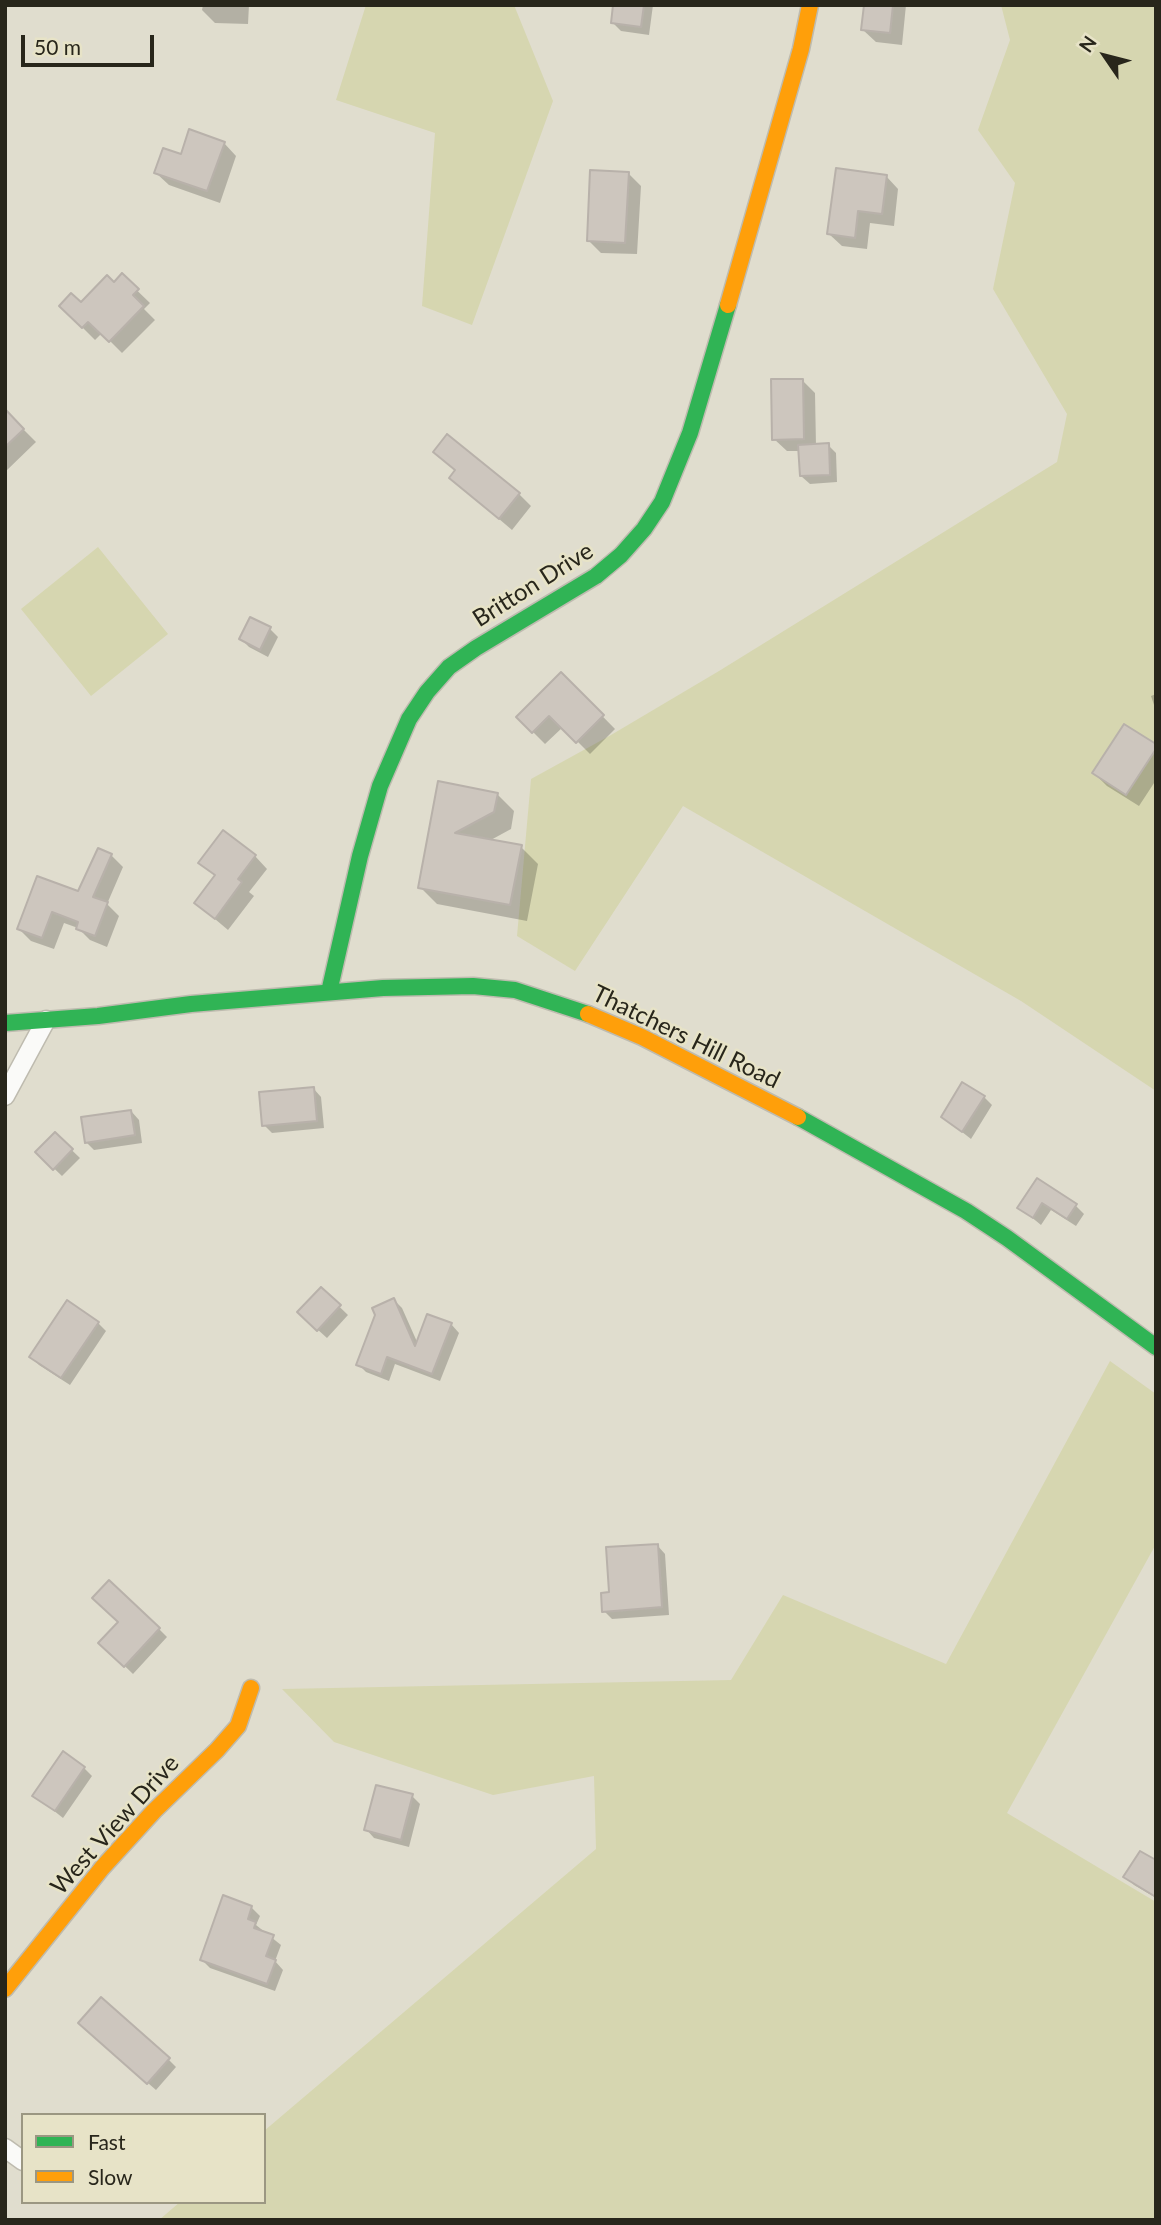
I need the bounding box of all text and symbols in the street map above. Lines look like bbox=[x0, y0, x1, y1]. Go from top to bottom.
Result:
scale bar bbox=[24, 21, 158, 65]
north arrow bbox=[1070, 21, 1140, 91]
text: N bbox=[1074, 31, 1101, 56]
text: 50 m bbox=[34, 34, 81, 59]
street label: Britton Drive bbox=[468, 537, 598, 633]
street label: Thatchers Hill Road bbox=[588, 979, 784, 1095]
street label: West View Drive bbox=[45, 1749, 185, 1901]
legend bbox=[21, 2113, 266, 2204]
text: Fast bbox=[88, 2129, 125, 2154]
text: Slow bbox=[88, 2164, 132, 2189]

